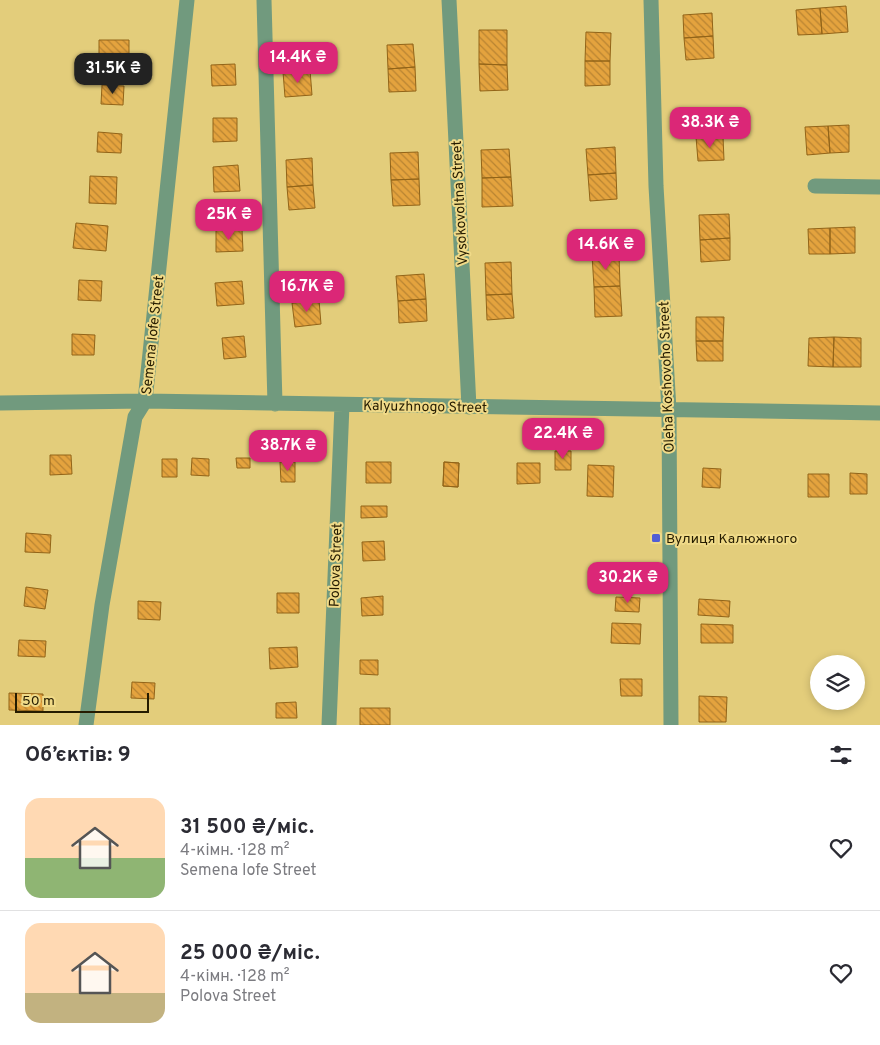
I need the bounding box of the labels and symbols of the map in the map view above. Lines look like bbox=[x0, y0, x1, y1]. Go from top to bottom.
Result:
pin: 14.4K ₴ bbox=[252, 42, 344, 84]
pin: 31.5K ₴ bbox=[67, 52, 159, 95]
pin: 38.3K ₴ bbox=[664, 106, 756, 149]
street label: Vysokovoltna Street bbox=[449, 140, 472, 266]
pin: 25K ₴ bbox=[194, 198, 264, 241]
pin: 14.6K ₴ bbox=[560, 228, 652, 271]
pin: 16.7K ₴ bbox=[261, 270, 353, 313]
street label: Semena Iofe Street bbox=[139, 275, 168, 395]
street label: Oleha Koshovoho Street bbox=[656, 301, 679, 453]
street label: Kalyuzhnogo Street bbox=[363, 398, 487, 417]
pin: 22.4K ₴ bbox=[517, 418, 609, 460]
pin: 38.7K ₴ bbox=[242, 430, 334, 472]
street label: Polova Street bbox=[327, 523, 346, 607]
place label: Вулиця Калюжного bbox=[666, 531, 798, 548]
marker: Вулиця Калюжного bbox=[650, 532, 662, 544]
pin: 30.2K ₴ bbox=[582, 562, 674, 604]
scale bar bbox=[15, 690, 149, 713]

